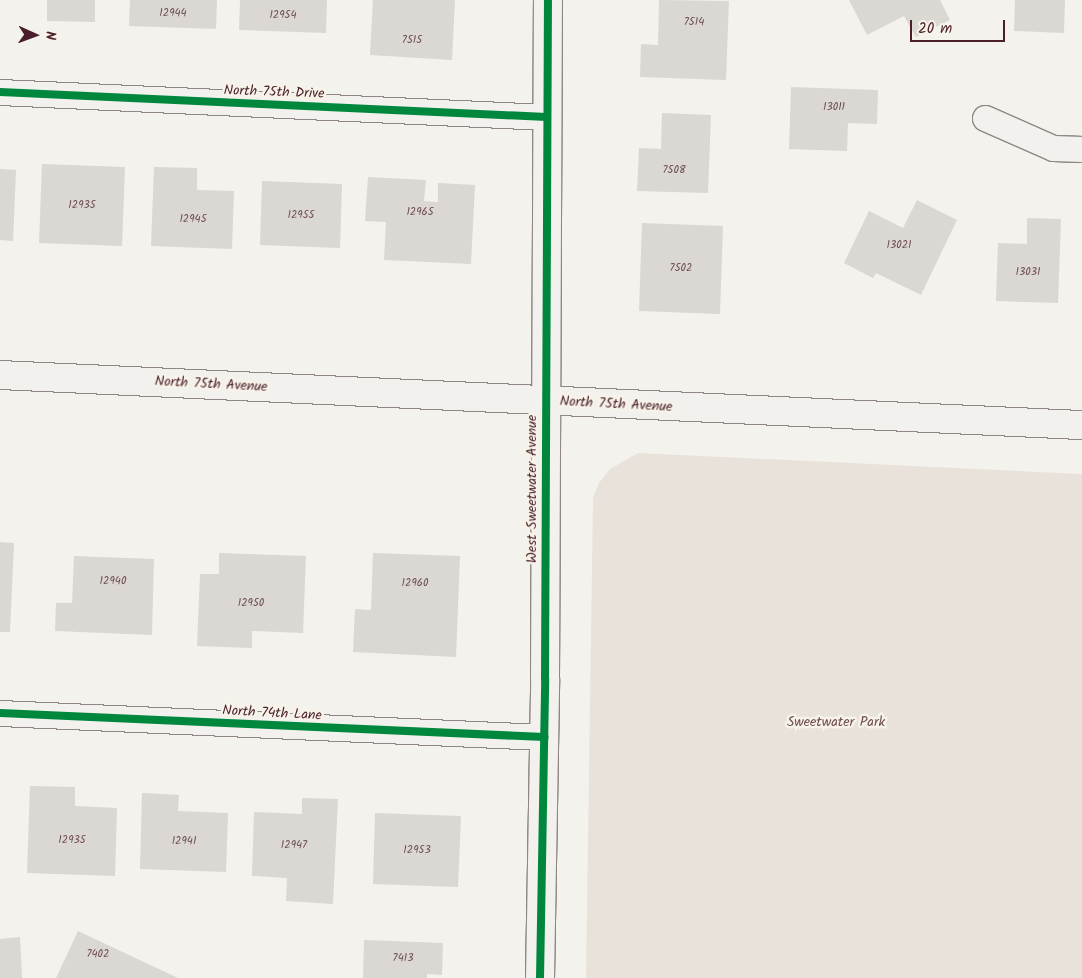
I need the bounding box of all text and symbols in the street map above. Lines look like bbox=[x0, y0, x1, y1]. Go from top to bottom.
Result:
house number: 12944 bbox=[159, 6, 187, 20]
house number: 12954 bbox=[269, 8, 297, 22]
north arrow bbox=[10, 10, 60, 60]
scale bar bbox=[912, 10, 1007, 42]
house number: 7514 bbox=[684, 15, 704, 29]
text: 20 m bbox=[918, 17, 952, 41]
text: N bbox=[39, 31, 61, 40]
house number: 7515 bbox=[402, 33, 422, 47]
street label: North 75th Drive bbox=[223, 82, 325, 102]
house number: 13011 bbox=[823, 100, 845, 114]
house number: 7508 bbox=[662, 163, 686, 177]
house number: 12935 bbox=[68, 198, 96, 212]
house number: 12965 bbox=[406, 205, 434, 219]
house number: 12955 bbox=[287, 208, 315, 222]
house number: 12945 bbox=[179, 212, 207, 226]
house number: 13021 bbox=[886, 238, 912, 252]
house number: 7502 bbox=[670, 261, 692, 275]
house number: 13031 bbox=[1016, 265, 1040, 279]
street label: North 75th Avenue bbox=[154, 373, 268, 395]
street label: North 75th Avenue bbox=[559, 393, 673, 415]
street label: West Sweetwater Avenue bbox=[524, 415, 540, 563]
house number: 12940 bbox=[100, 574, 126, 588]
house number: 12960 bbox=[402, 576, 428, 590]
house number: 12950 bbox=[238, 596, 264, 610]
street label: North 74th Lane bbox=[222, 702, 322, 724]
park label: Sweetwater Park bbox=[787, 714, 885, 730]
house number: 12935 bbox=[58, 833, 86, 847]
house number: 12941 bbox=[172, 834, 196, 848]
house number: 12947 bbox=[281, 838, 307, 852]
house number: 12953 bbox=[403, 843, 431, 857]
house number: 7402 bbox=[86, 947, 110, 961]
house number: 7413 bbox=[393, 951, 413, 965]

